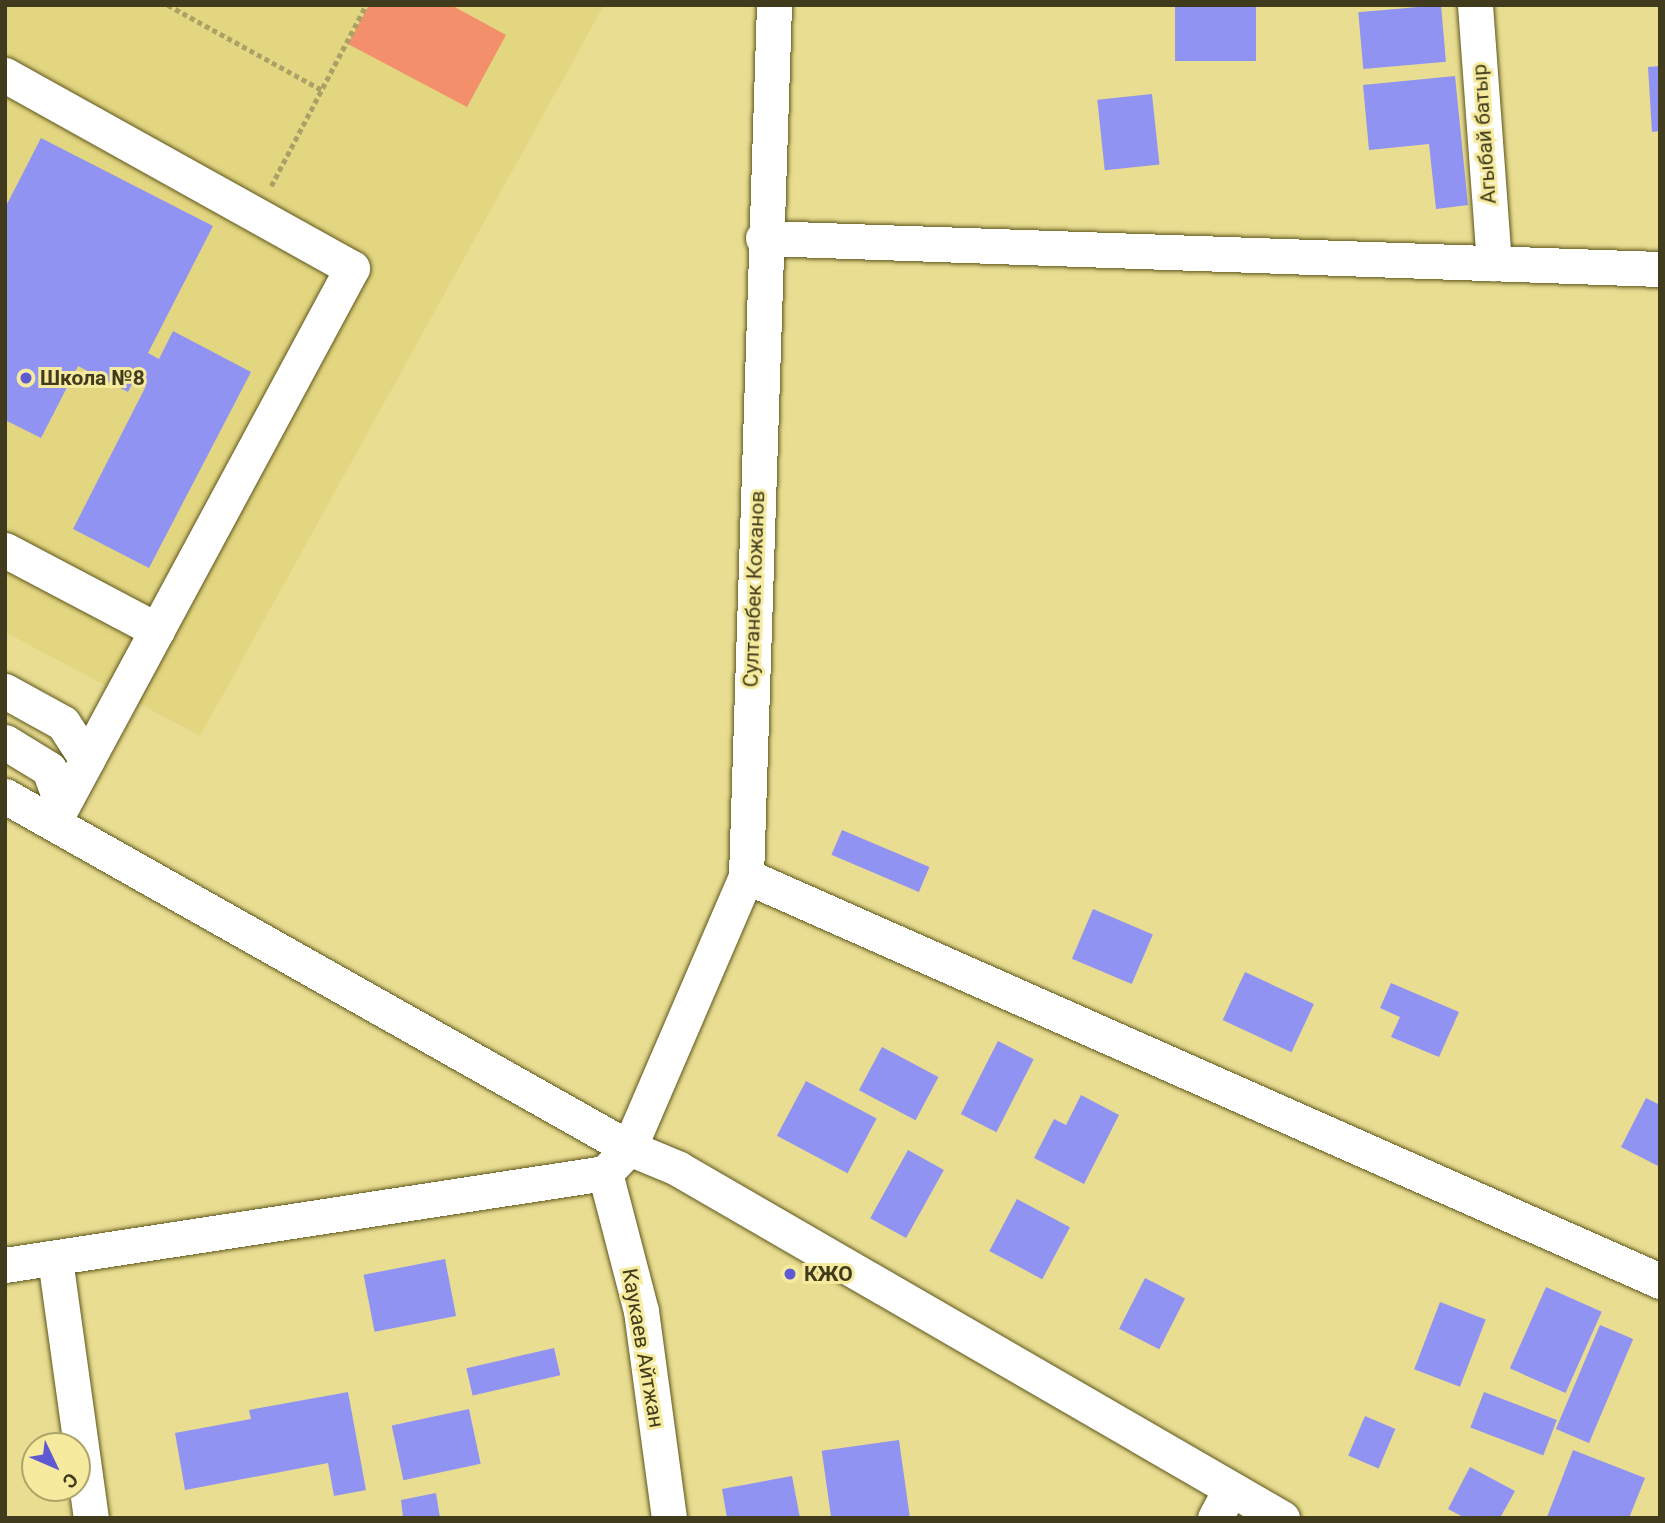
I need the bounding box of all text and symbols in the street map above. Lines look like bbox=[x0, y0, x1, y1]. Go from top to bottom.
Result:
street label: Агыбай батыр bbox=[1467, 63, 1501, 205]
place label: Школа №8 bbox=[40, 365, 145, 391]
marker: Школа №8 bbox=[18, 370, 34, 386]
street label: Султанбек Кожанов bbox=[738, 490, 770, 688]
place label: КЖО bbox=[804, 1261, 853, 1287]
street label: Каукаев Айтжан bbox=[617, 1266, 669, 1430]
marker: КЖО bbox=[782, 1266, 798, 1282]
north arrow bbox=[21, 1432, 91, 1502]
text: С bbox=[57, 1468, 83, 1493]

